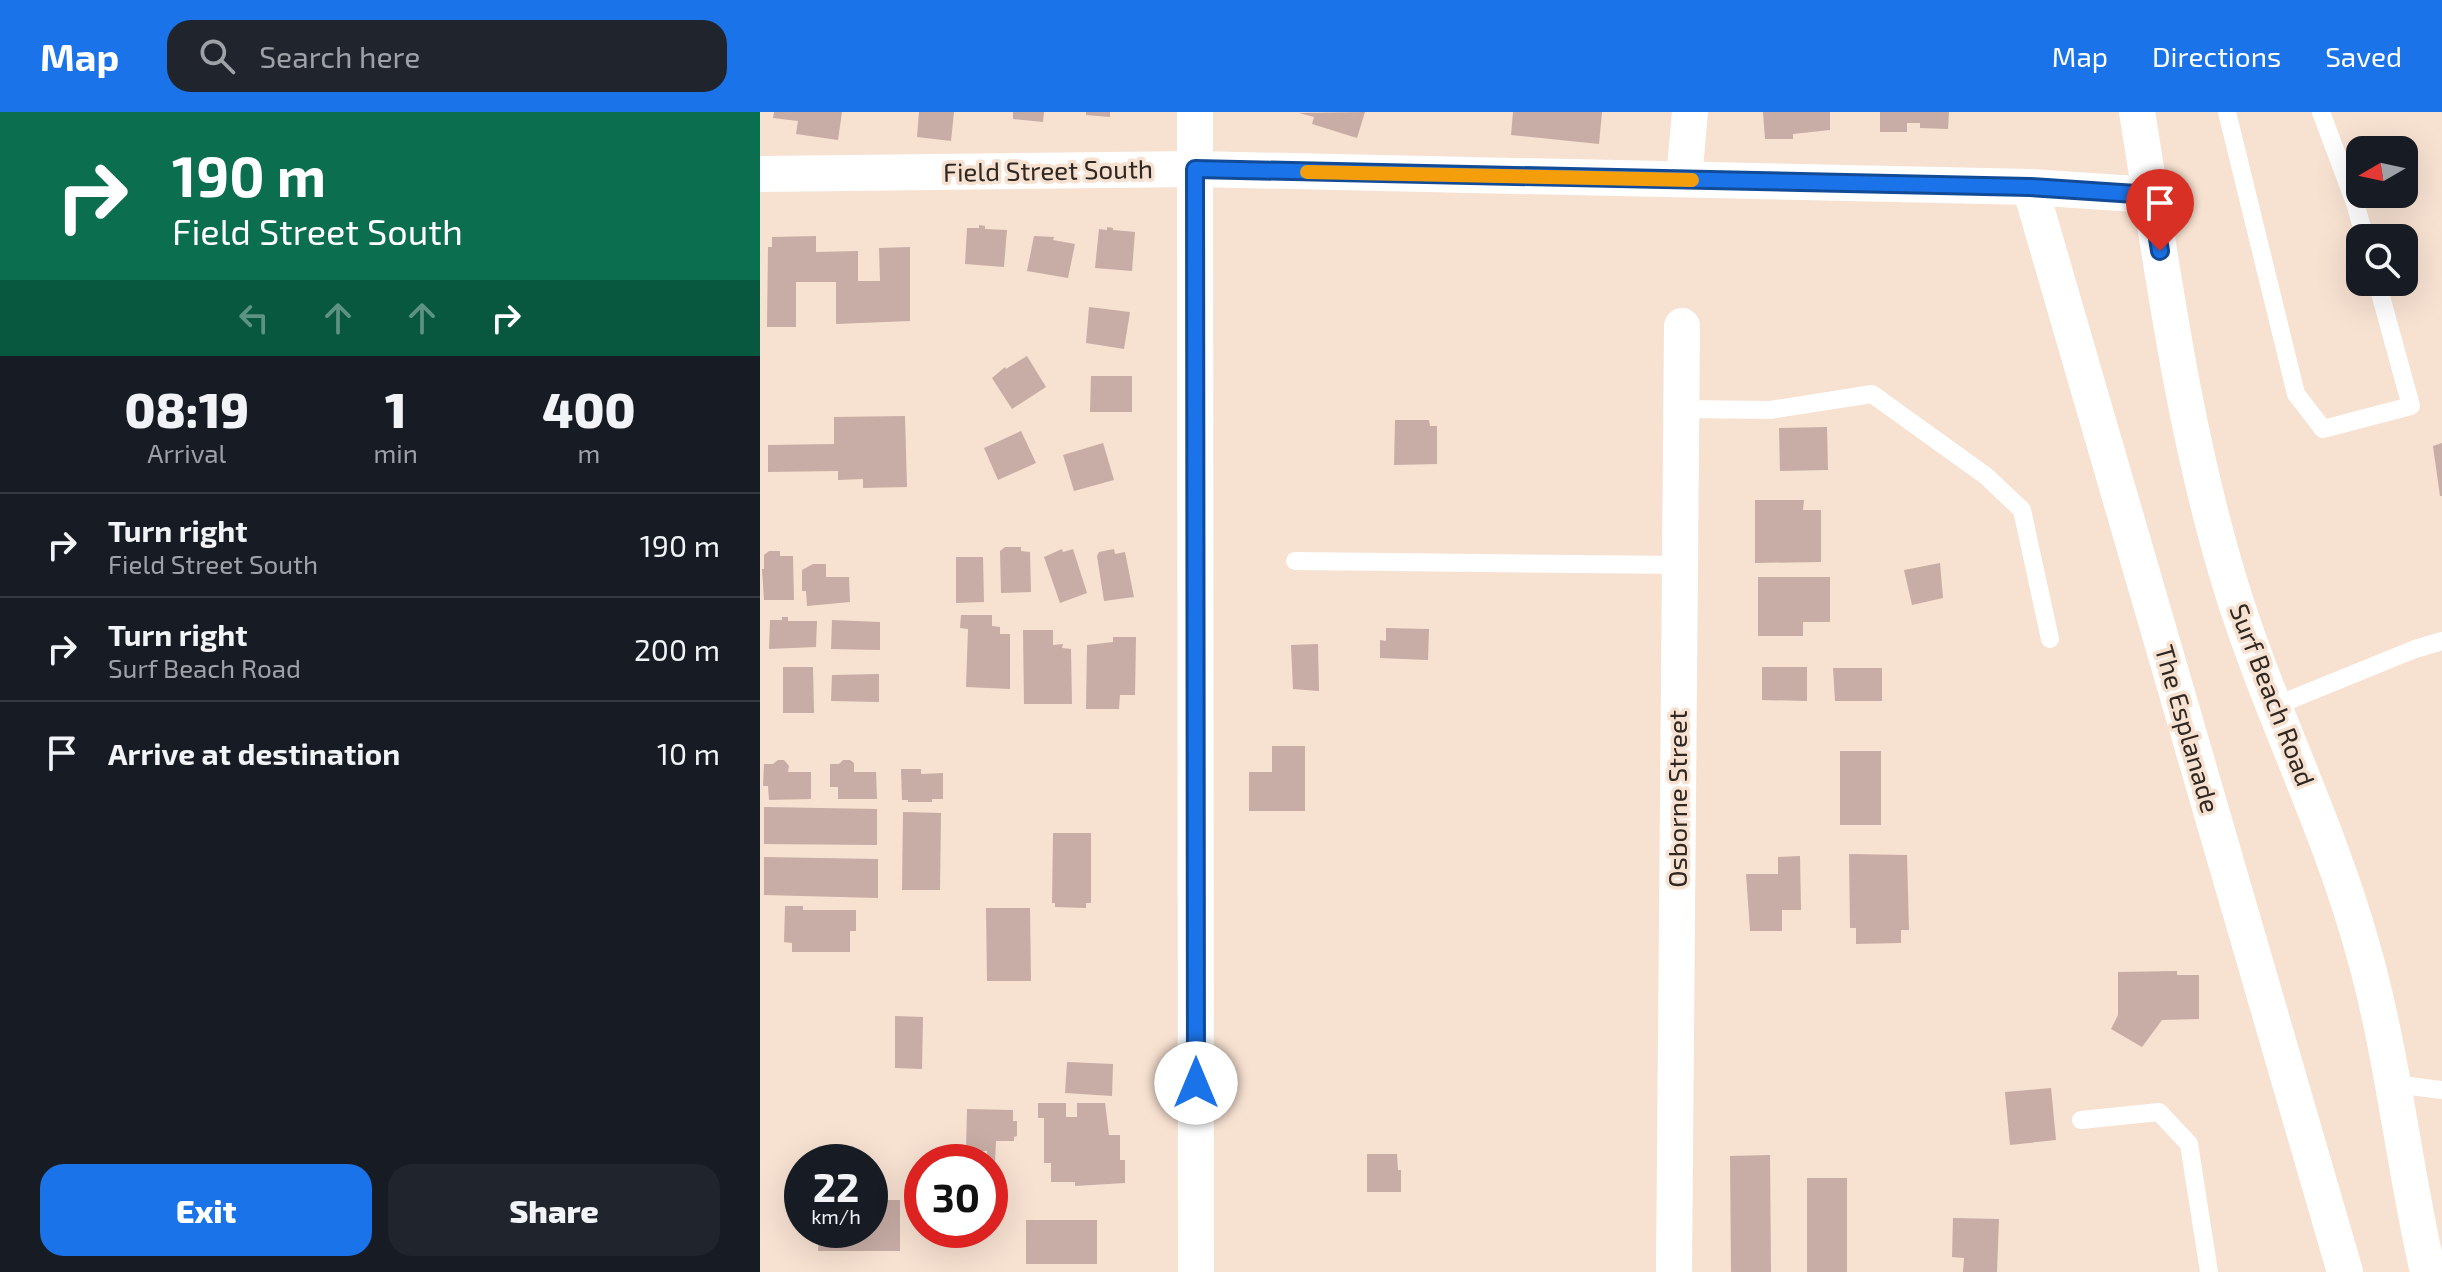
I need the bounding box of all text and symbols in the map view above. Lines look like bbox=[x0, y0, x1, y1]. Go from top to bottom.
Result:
search box bbox=[167, 20, 727, 92]
text: Map bbox=[40, 33, 119, 79]
icon: search bbox=[195, 34, 239, 78]
text: Search here bbox=[259, 38, 420, 74]
text: Map bbox=[2052, 39, 2108, 73]
text: Directions bbox=[2152, 39, 2281, 73]
text: Saved bbox=[2325, 39, 2402, 73]
north arrow bbox=[2346, 136, 2418, 208]
map controls bbox=[2346, 136, 2418, 296]
text: 190 m bbox=[172, 141, 326, 208]
icon: right bbox=[40, 144, 144, 248]
street label: Field Street South bbox=[943, 152, 1153, 187]
pin bbox=[2126, 169, 2194, 251]
icon: arrive bbox=[2138, 181, 2182, 225]
text: Field Street South bbox=[172, 209, 463, 252]
button: search bbox=[2346, 224, 2418, 296]
icon: left bbox=[232, 296, 276, 340]
icon: ahead bbox=[316, 296, 360, 340]
icon: ahead bbox=[400, 296, 444, 340]
icon: right bbox=[484, 296, 528, 340]
text: 08:19 bbox=[124, 380, 249, 438]
text: 1 bbox=[385, 380, 407, 438]
text: 400 bbox=[542, 380, 636, 438]
text: Arrival bbox=[147, 437, 226, 468]
text: min bbox=[374, 437, 418, 468]
text: m bbox=[578, 437, 600, 468]
text: Turn right bbox=[108, 512, 248, 548]
icon: right bbox=[40, 523, 84, 567]
text: 190 m bbox=[640, 527, 720, 563]
text: Field Street South bbox=[108, 548, 318, 579]
street label: Surf Beach Road bbox=[2224, 599, 2322, 790]
text: Turn right bbox=[108, 616, 248, 652]
icon: right bbox=[40, 627, 84, 671]
text: 200 m bbox=[634, 631, 720, 667]
street label: The Esplanade bbox=[2150, 641, 2227, 816]
text: Surf Beach Road bbox=[108, 652, 301, 683]
street label: Osborne Street bbox=[1661, 710, 1692, 888]
icon: arrive bbox=[40, 731, 84, 775]
text: Arrive at destination bbox=[108, 735, 400, 771]
text: 10 m bbox=[657, 735, 720, 771]
position arrow bbox=[1154, 1041, 1238, 1125]
speed limit sign: 30 bbox=[904, 1144, 1008, 1248]
text: 22 bbox=[813, 1162, 859, 1210]
button: Exit bbox=[40, 1164, 372, 1256]
button: Share bbox=[388, 1164, 720, 1256]
text: km/h bbox=[811, 1204, 861, 1228]

